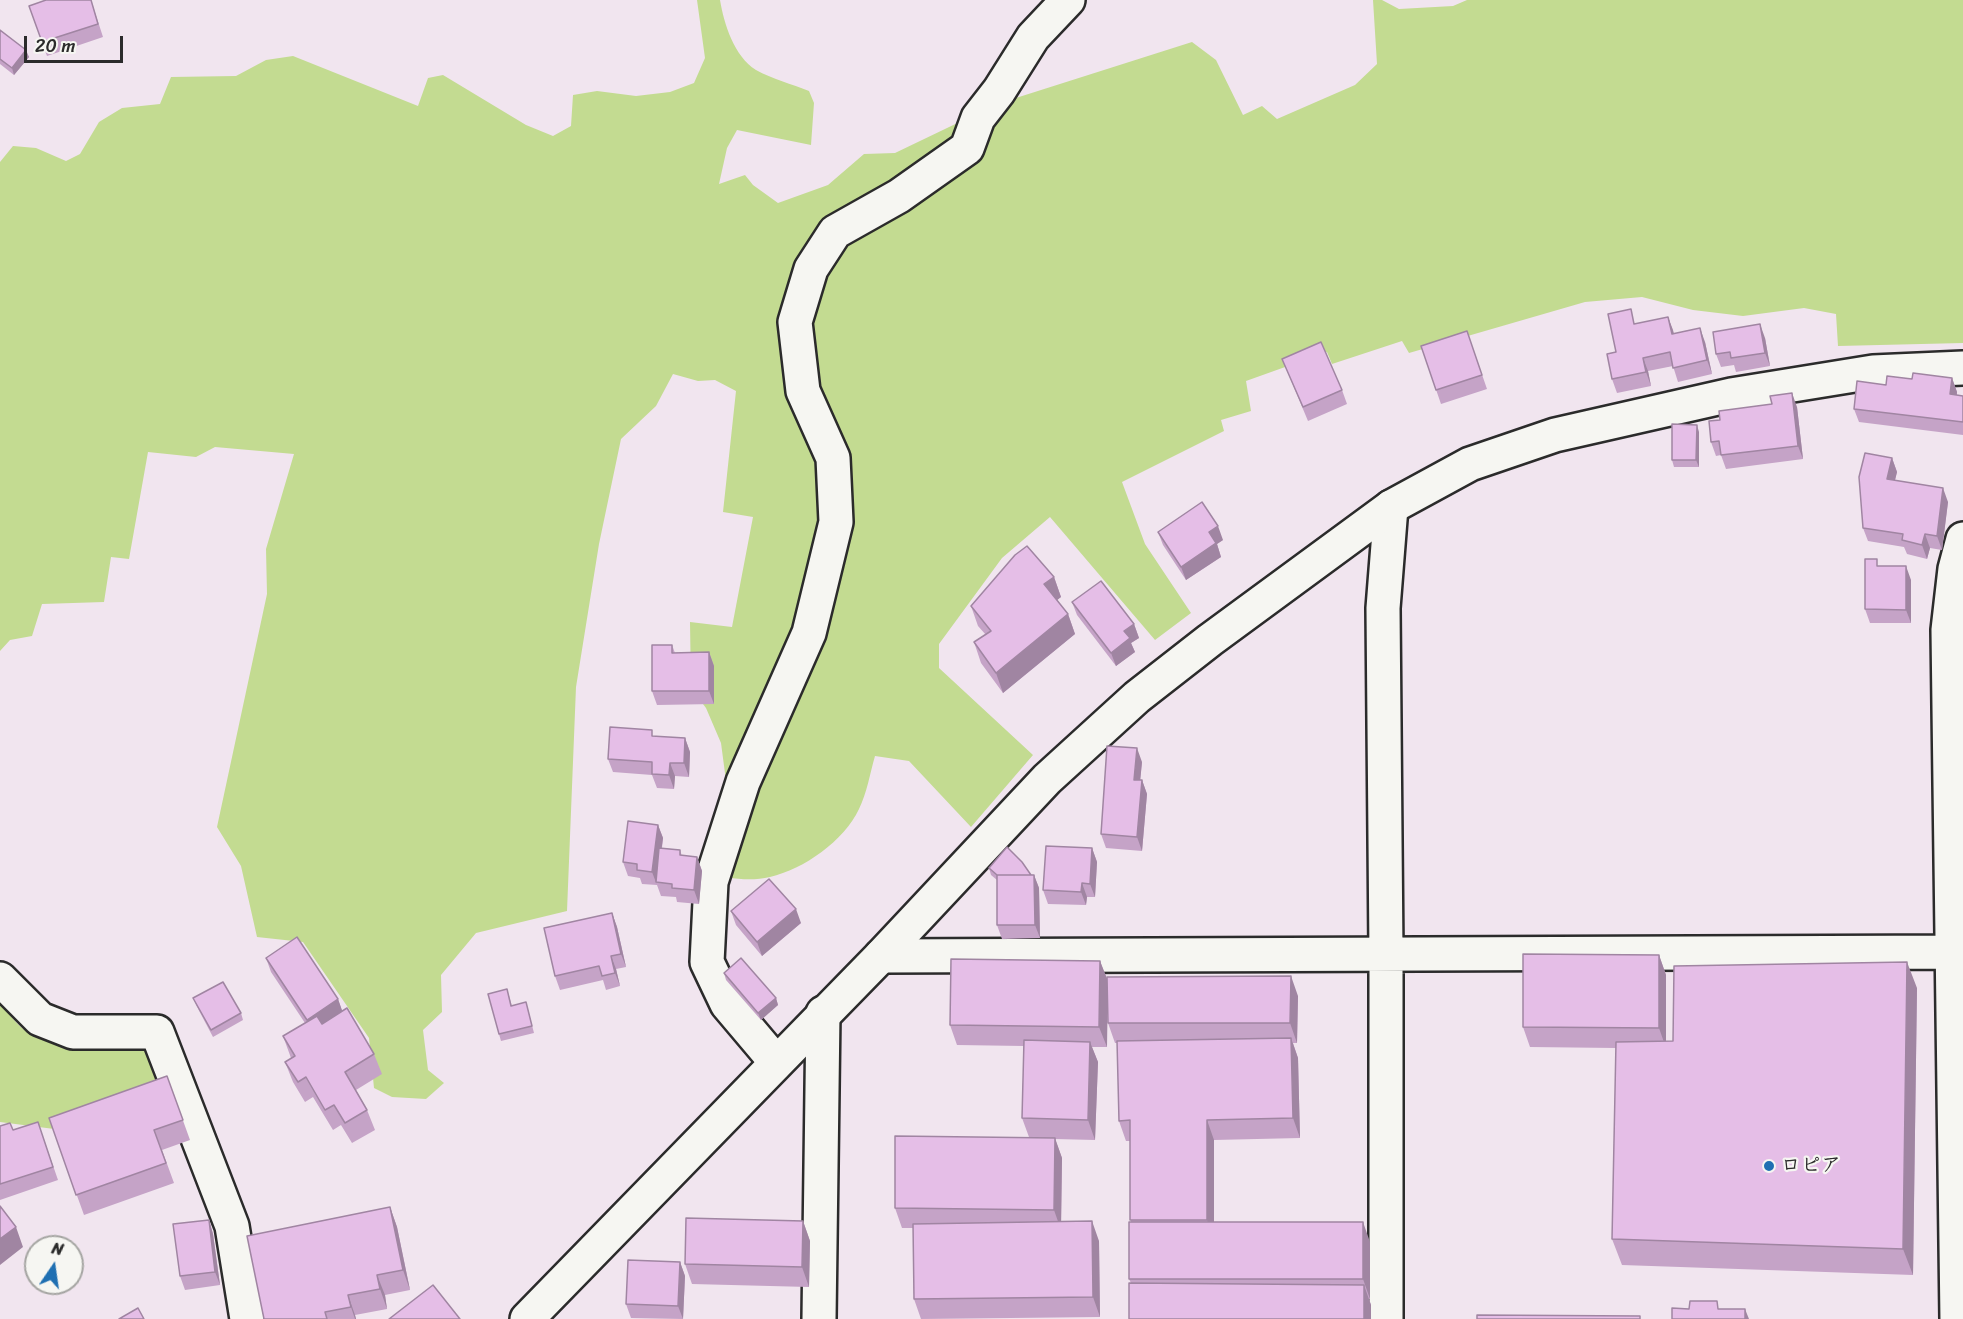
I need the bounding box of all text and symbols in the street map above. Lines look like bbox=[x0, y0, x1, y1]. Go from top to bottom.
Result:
scale bar bbox=[27, 24, 126, 62]
text: 20 m bbox=[35, 30, 75, 62]
place label: ロピア bbox=[1781, 1154, 1841, 1178]
marker: ロピア bbox=[1762, 1159, 1776, 1173]
text: N bbox=[49, 1234, 66, 1264]
north arrow bbox=[24, 1235, 84, 1295]

